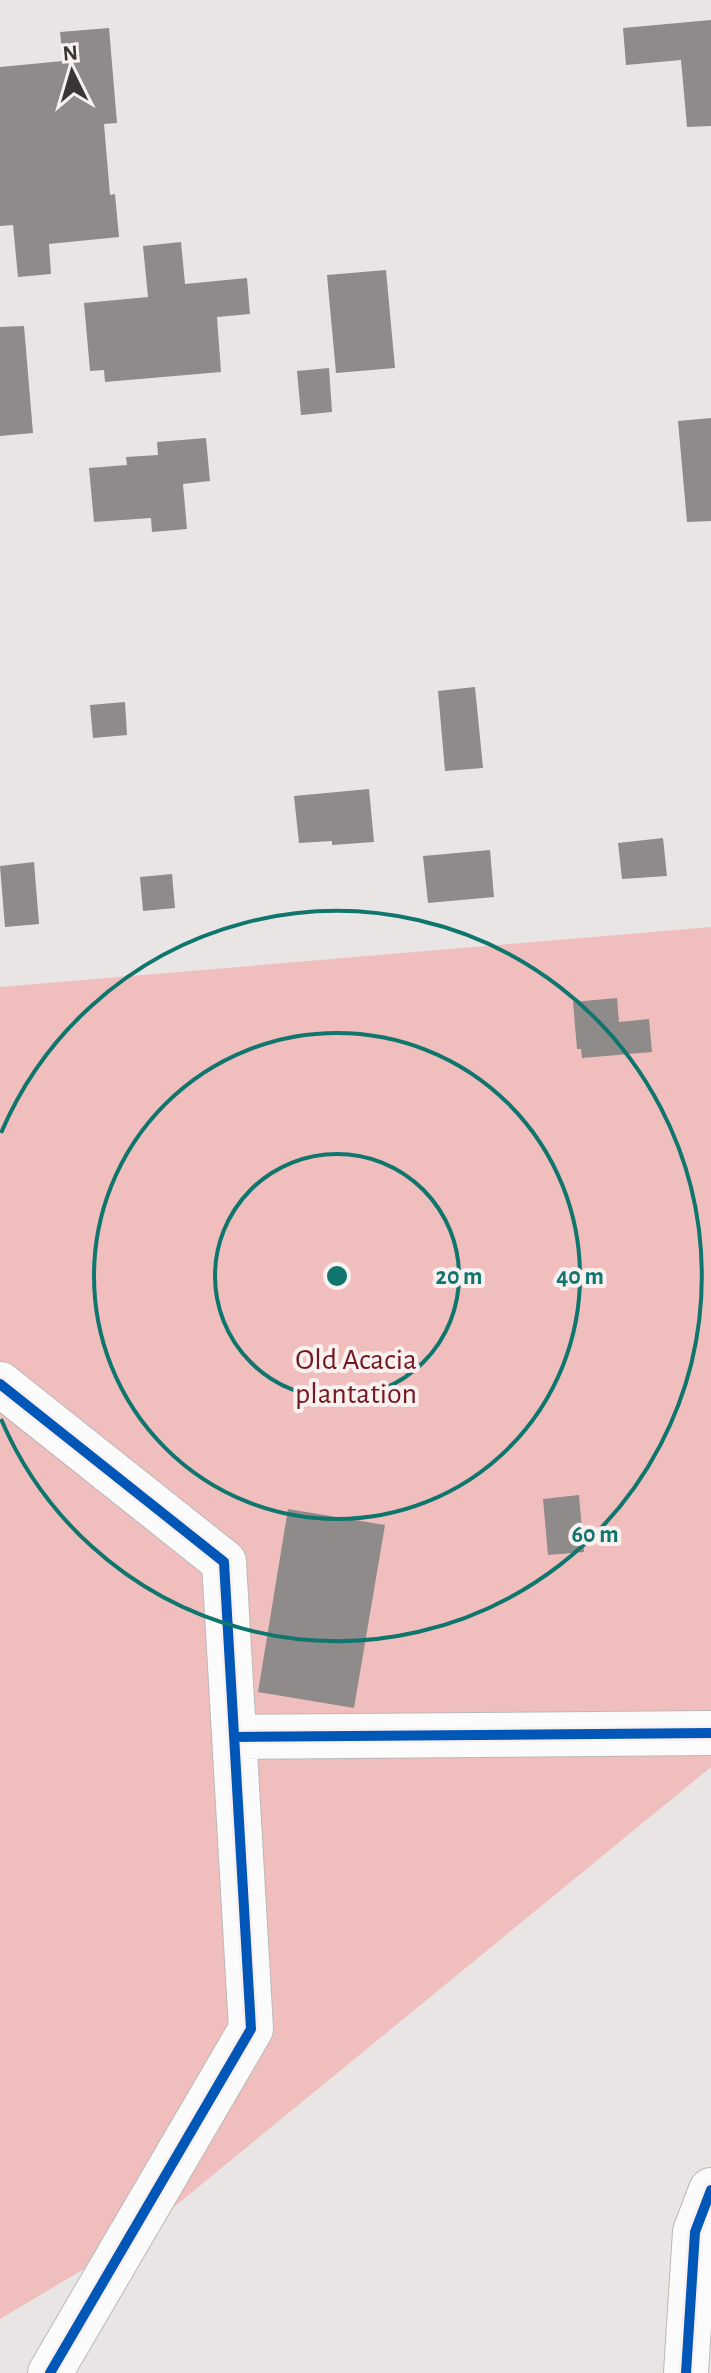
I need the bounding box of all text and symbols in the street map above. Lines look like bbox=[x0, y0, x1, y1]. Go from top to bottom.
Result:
north arrow bbox=[32, 32, 112, 112]
text: N bbox=[62, 41, 79, 65]
centre of rings bbox=[323, 1262, 351, 1290]
text: 20 m bbox=[436, 1265, 482, 1289]
text: 40 m bbox=[556, 1265, 604, 1289]
park label: Old Acacia plantation bbox=[295, 1345, 417, 1409]
text: 60 m bbox=[571, 1523, 619, 1547]

